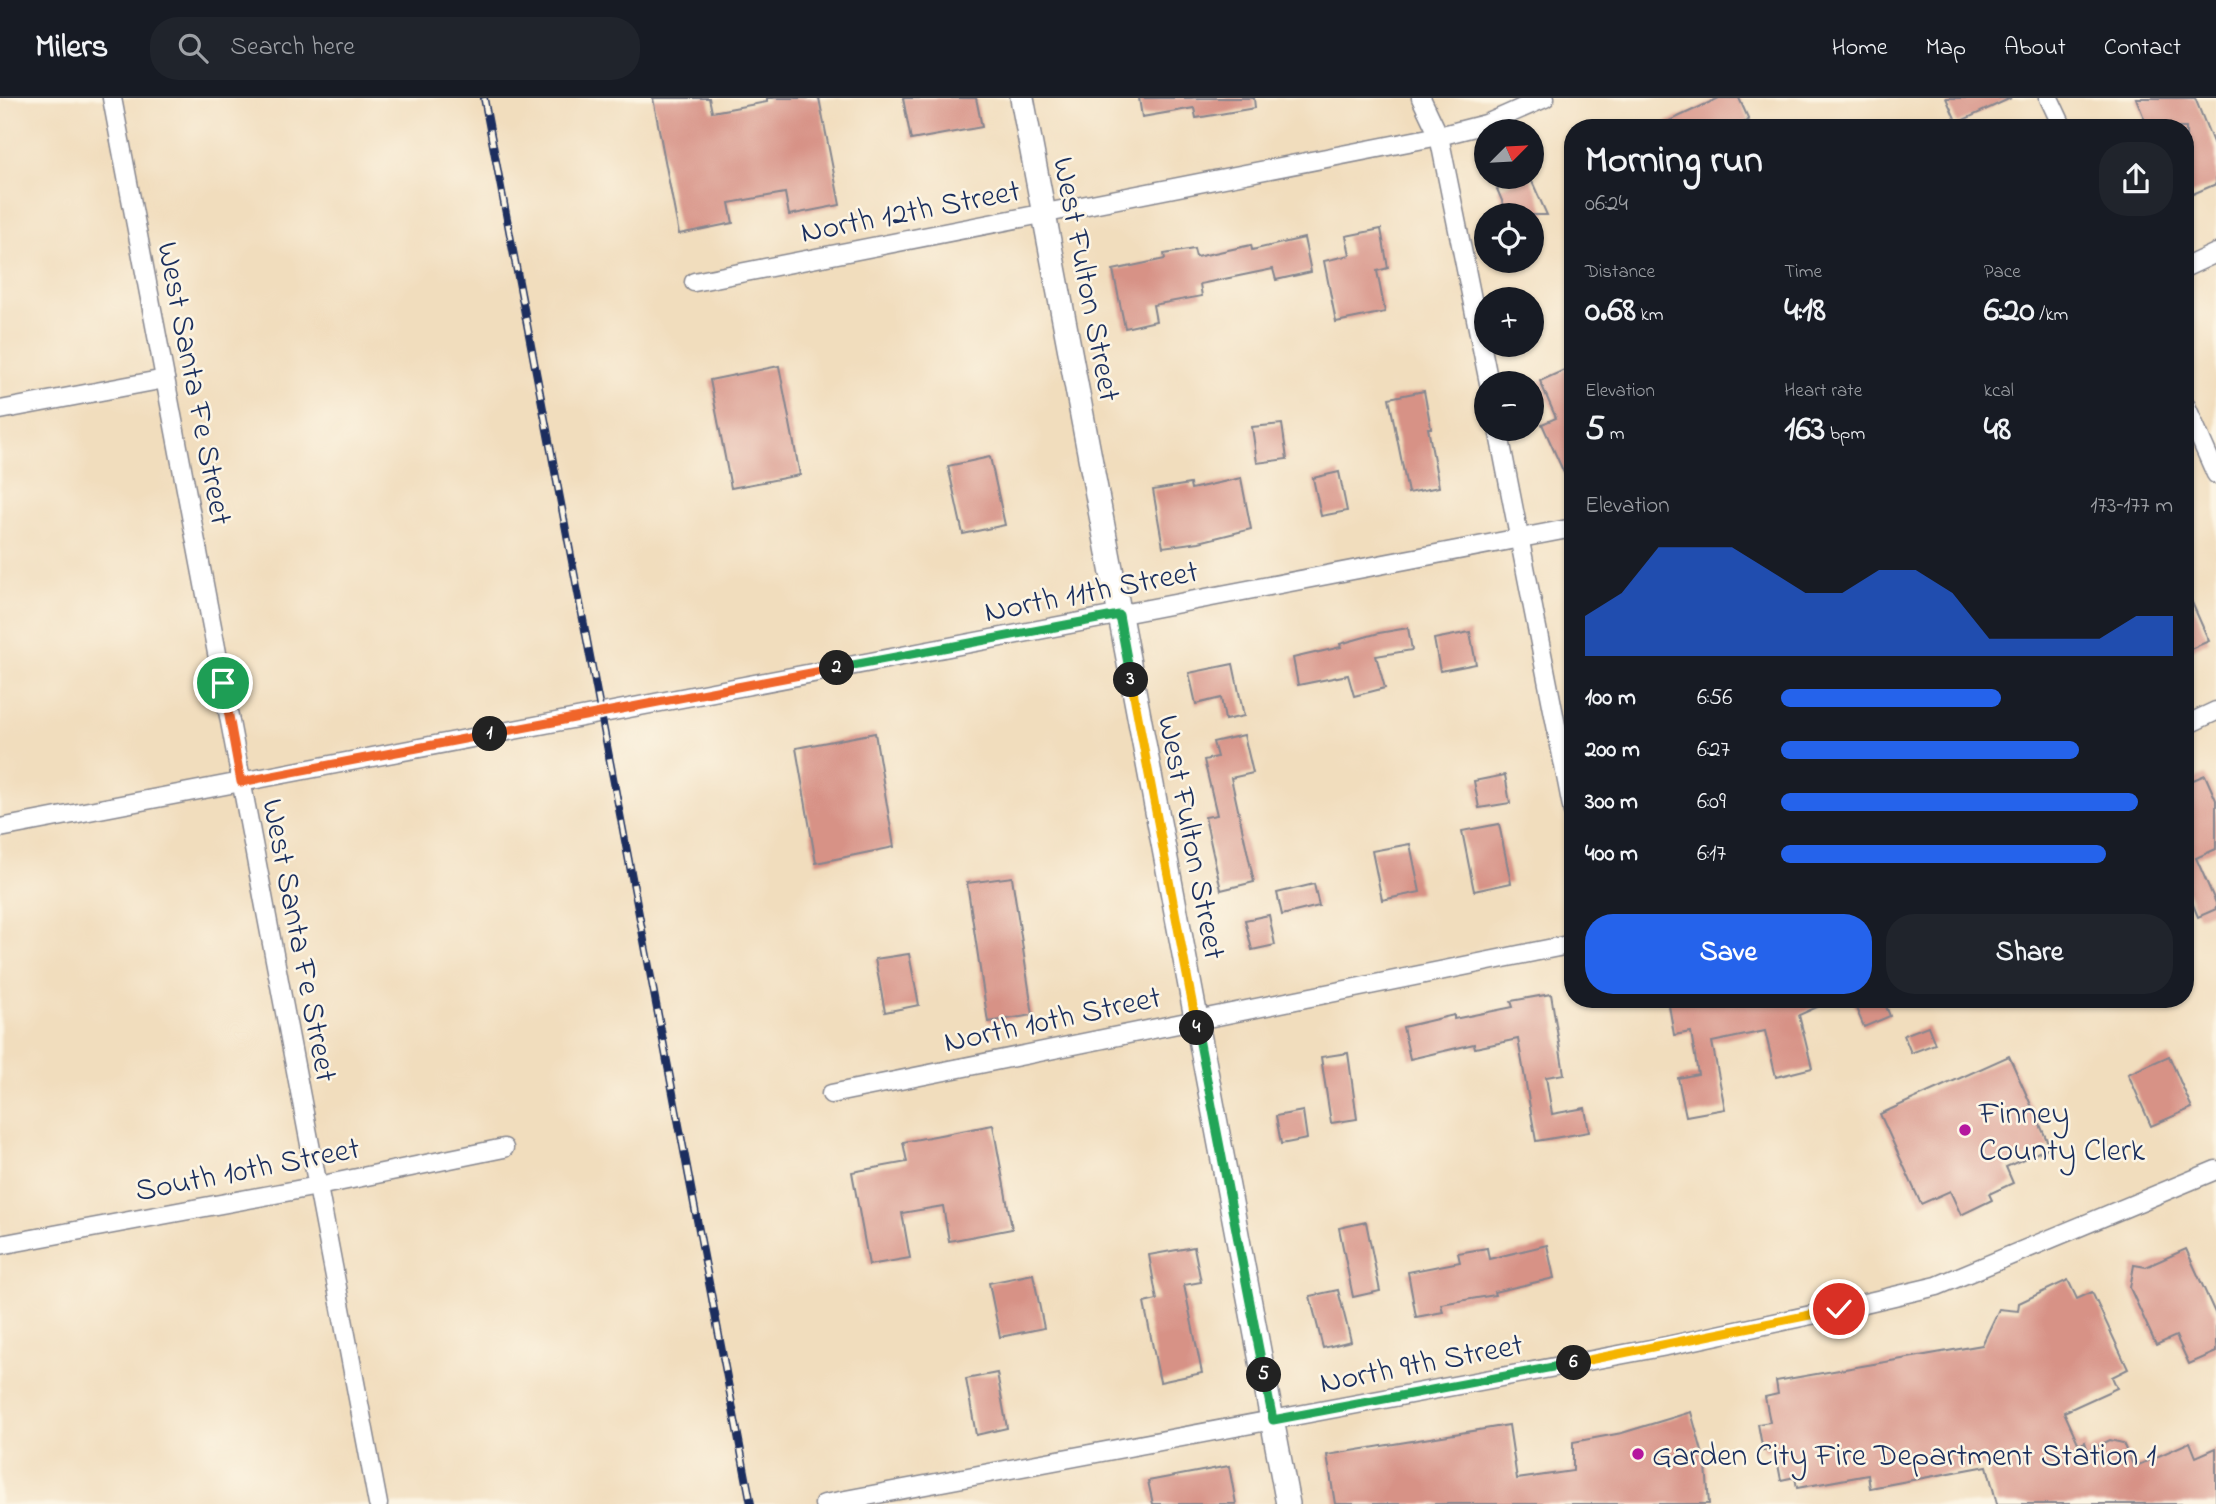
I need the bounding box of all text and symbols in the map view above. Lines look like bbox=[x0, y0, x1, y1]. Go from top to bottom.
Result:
search box bbox=[150, 17, 640, 80]
text: Milers bbox=[35, 24, 108, 72]
icon: search bbox=[174, 29, 212, 67]
text: Search here bbox=[230, 29, 355, 67]
text: Home bbox=[1832, 31, 1888, 66]
text: Map bbox=[1926, 31, 1966, 66]
text: About bbox=[2004, 31, 2066, 66]
text: Contact bbox=[2104, 31, 2181, 66]
north arrow bbox=[1474, 119, 1544, 189]
map controls bbox=[1474, 119, 1544, 441]
text: Morning run bbox=[1585, 134, 1763, 190]
button: share bbox=[2099, 142, 2173, 216]
street label: West Fulton Street bbox=[1038, 153, 1131, 406]
street label: North 12th Street bbox=[797, 169, 1025, 258]
text: 06:24 bbox=[1585, 188, 1628, 221]
button: locate bbox=[1474, 203, 1544, 273]
street label: West Santa Fe Street bbox=[142, 238, 243, 530]
text: Distance bbox=[1585, 259, 1655, 286]
text: Time bbox=[1784, 259, 1822, 286]
text: Pace bbox=[1984, 259, 2021, 286]
text: 0.68 bbox=[1585, 286, 1636, 337]
text: 4:18 bbox=[1784, 286, 1826, 337]
text: 6:20 bbox=[1984, 286, 2035, 337]
button: + bbox=[1474, 287, 1544, 357]
text: km bbox=[1636, 302, 1664, 329]
text: /km bbox=[2035, 302, 2068, 329]
button: − bbox=[1474, 371, 1544, 441]
text: Elevation bbox=[1585, 378, 1655, 405]
text: Heart rate bbox=[1784, 378, 1862, 405]
text: kcal bbox=[1984, 378, 2014, 405]
text: 5 bbox=[1585, 405, 1605, 456]
text: 163 bbox=[1784, 405, 1825, 456]
text: 48 bbox=[1984, 405, 2011, 456]
text: m bbox=[1605, 421, 1625, 448]
text: bpm bbox=[1825, 421, 1865, 448]
text: Elevation bbox=[1585, 490, 1670, 523]
text: 173–177 m bbox=[2090, 490, 2173, 523]
street label: North 11th Street bbox=[981, 550, 1203, 637]
pin: 2 bbox=[820, 650, 854, 686]
pin bbox=[193, 653, 253, 713]
text: 2 bbox=[832, 654, 841, 681]
pin: 3 bbox=[1114, 662, 1148, 698]
icon: arrive bbox=[204, 664, 242, 702]
text: 3 bbox=[1127, 666, 1134, 693]
text: 100 m bbox=[1585, 682, 1636, 715]
text: 6:56 bbox=[1697, 682, 1732, 715]
street label: West Fulton Street bbox=[1143, 711, 1236, 964]
pin: 1 bbox=[472, 716, 508, 752]
text: 1 bbox=[486, 720, 493, 747]
text: 200 m bbox=[1585, 734, 1640, 767]
text: 6:27 bbox=[1697, 734, 1730, 767]
text: 300 m bbox=[1585, 786, 1638, 819]
text: 6:09 bbox=[1697, 786, 1726, 819]
street label: West Santa Fe Street bbox=[247, 795, 348, 1087]
text: 400 m bbox=[1585, 838, 1638, 871]
text: 6:17 bbox=[1697, 838, 1726, 871]
button: Save bbox=[1585, 914, 1872, 994]
button: Share bbox=[1886, 914, 2173, 994]
street label: North 10th Street bbox=[940, 975, 1166, 1067]
pin: 4 bbox=[1180, 1010, 1214, 1046]
text: 4 bbox=[1193, 1014, 1200, 1041]
place label: Finney County Clerk bbox=[1978, 1092, 2146, 1176]
marker: Finney County Clerk bbox=[1957, 1122, 1973, 1138]
street label: South 10th Street bbox=[131, 1127, 364, 1216]
pin bbox=[1809, 1279, 1869, 1339]
icon: check bbox=[1820, 1290, 1858, 1328]
street label: North 9th Street bbox=[1316, 1323, 1528, 1408]
pin: 6 bbox=[1556, 1346, 1592, 1380]
text: 6 bbox=[1569, 1349, 1578, 1376]
pin: 5 bbox=[1246, 1358, 1282, 1392]
text: 5 bbox=[1258, 1361, 1269, 1388]
place label: Garden City Fire Department Station 1 bbox=[1652, 1434, 2157, 1481]
marker: Garden City Fire Department Station 1 bbox=[1630, 1446, 1646, 1462]

